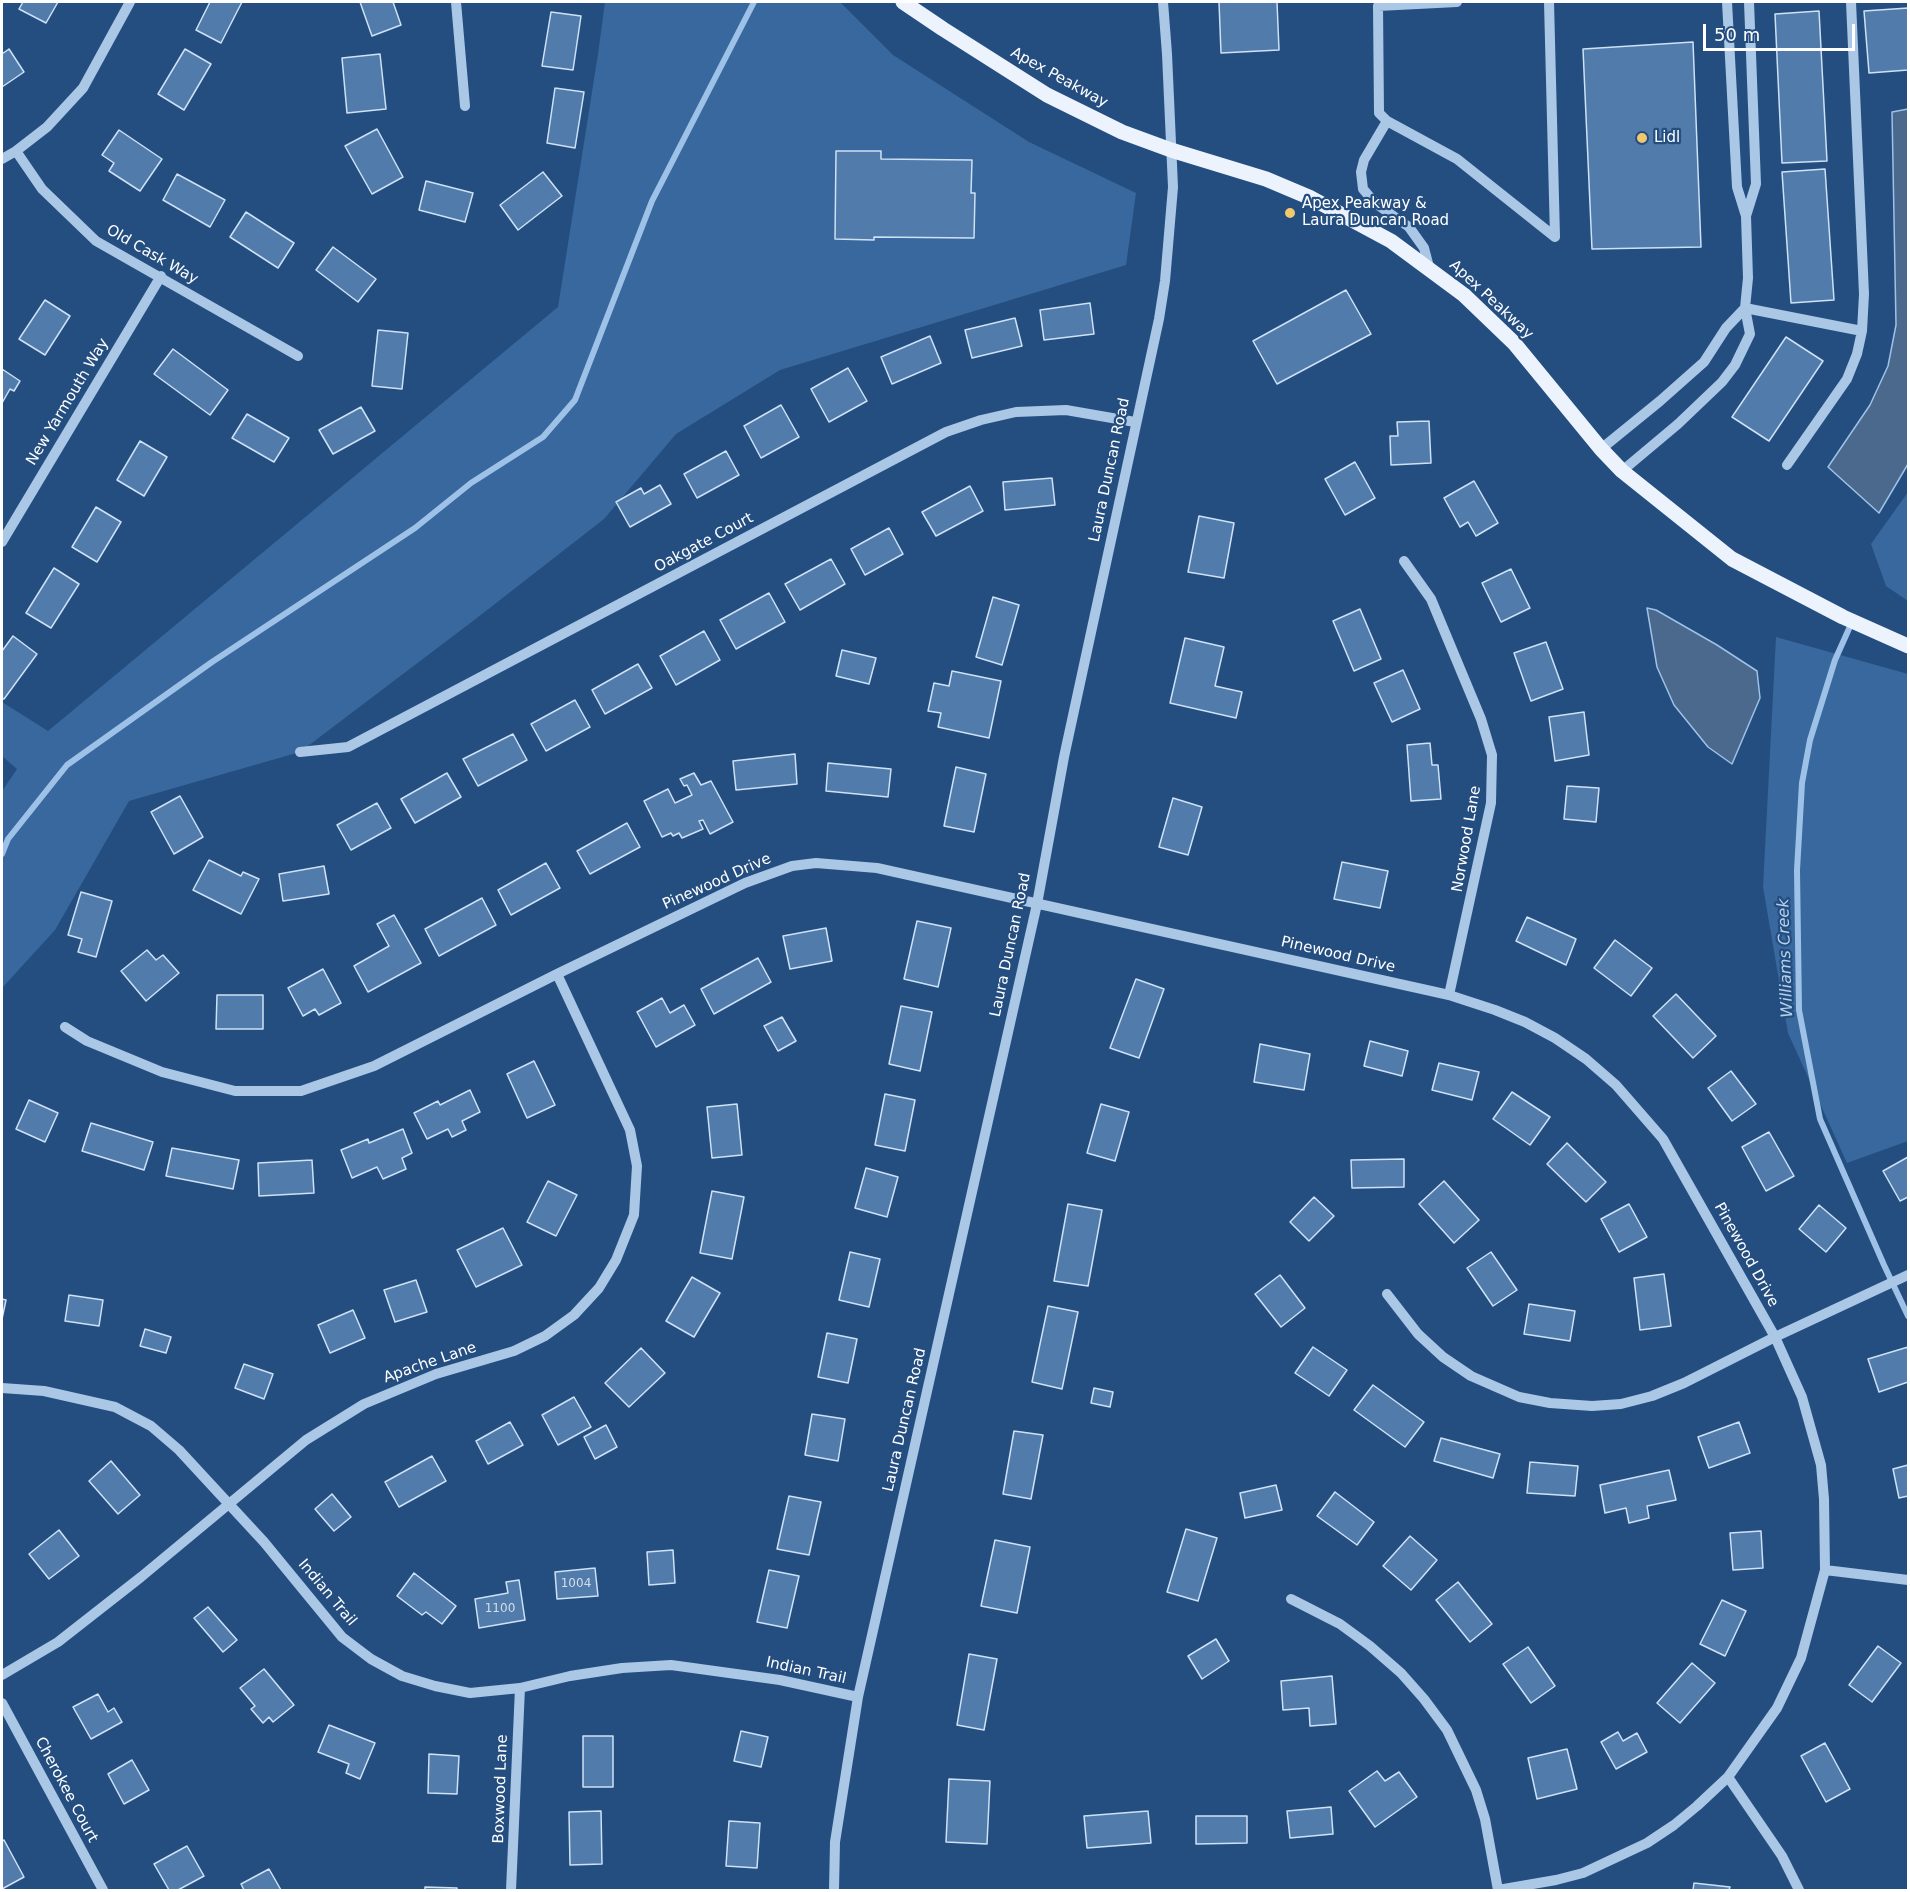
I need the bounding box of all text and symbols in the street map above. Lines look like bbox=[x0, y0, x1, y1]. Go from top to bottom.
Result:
scale bar bbox=[1706, 12, 1858, 50]
text: 50 m bbox=[1714, 24, 1760, 45]
street label: Apex Peakway bbox=[1007, 44, 1111, 112]
place label: Lidl bbox=[1654, 129, 1680, 147]
marker: Lidl bbox=[1635, 131, 1649, 145]
place label: Apex Peakway & Laura Duncan Road bbox=[1302, 195, 1449, 230]
marker: Apex Peakway & Laura Duncan Road bbox=[1283, 206, 1297, 220]
street label: Old Cask Way bbox=[103, 221, 201, 289]
street label: Apex Peakway bbox=[1445, 256, 1537, 344]
street label: New Yarmouth Way bbox=[23, 335, 113, 469]
street label: Laura Duncan Road bbox=[1086, 396, 1134, 544]
street label: Oakgate Court bbox=[651, 509, 757, 577]
street label: Norwood Lane bbox=[1449, 784, 1485, 894]
street label: Pinewood Drive bbox=[660, 850, 774, 914]
street label: Laura Duncan Road bbox=[987, 871, 1035, 1019]
water label: Williams Creek bbox=[1774, 898, 1798, 1018]
street label: Pinewood Drive bbox=[1279, 933, 1397, 977]
street label: Pinewood Drive bbox=[1710, 1200, 1782, 1310]
street label: Apache Lane bbox=[381, 1339, 479, 1387]
street label: Laura Duncan Road bbox=[880, 1346, 930, 1494]
street label: Indian Trail bbox=[294, 1556, 360, 1630]
house number: 1004 bbox=[561, 1577, 591, 1591]
house number: 1100 bbox=[485, 1602, 515, 1616]
street label: Indian Trail bbox=[764, 1654, 848, 1688]
street label: Cherokee Court bbox=[31, 1734, 101, 1846]
street label: Boxwood Lane bbox=[490, 1734, 512, 1844]

